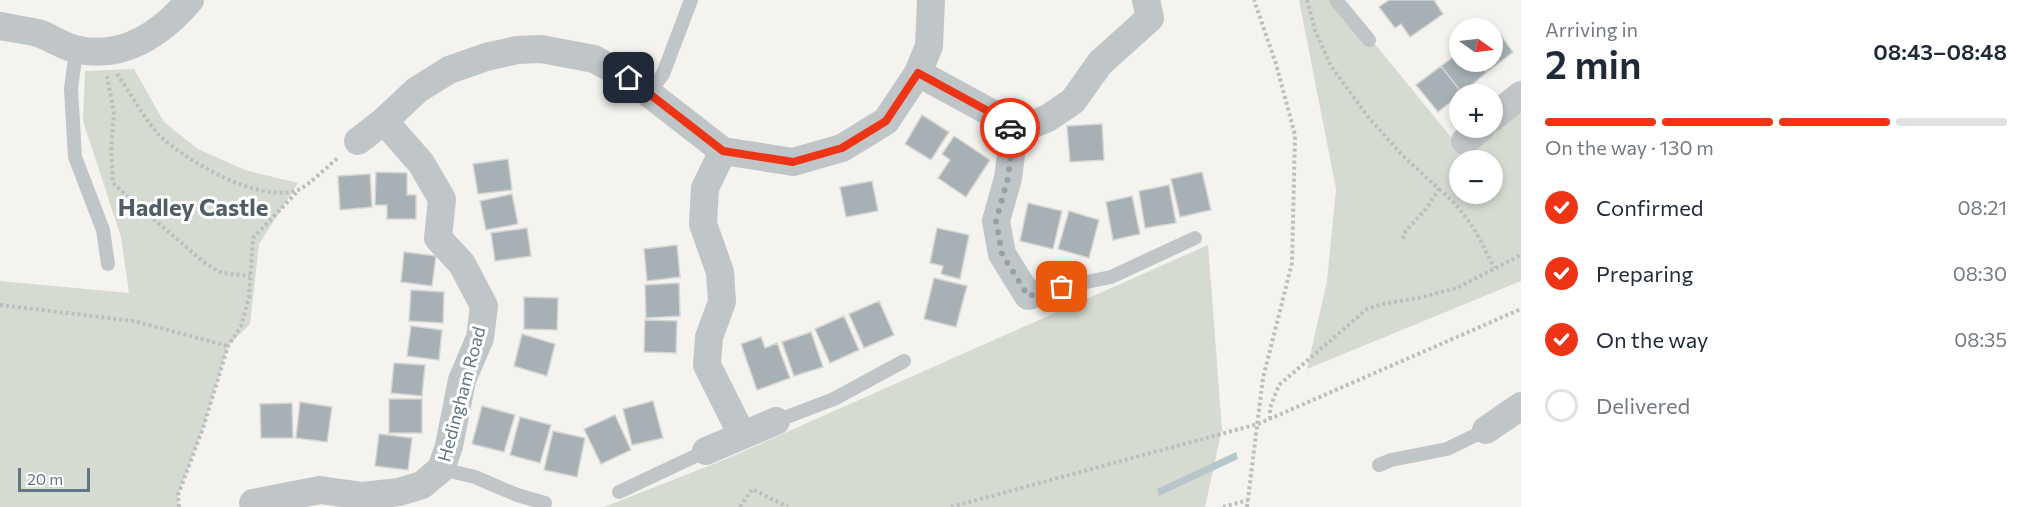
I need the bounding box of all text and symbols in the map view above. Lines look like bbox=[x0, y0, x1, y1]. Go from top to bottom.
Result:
text: Arriving in bbox=[1545, 17, 1638, 41]
north arrow bbox=[1449, 18, 1503, 72]
map controls bbox=[1449, 18, 1503, 204]
text: 08:43–08:48 bbox=[1873, 38, 2007, 65]
text: 2 min bbox=[1545, 39, 1642, 87]
pin bbox=[603, 52, 654, 103]
icon: home bbox=[612, 61, 645, 94]
button: + bbox=[1449, 84, 1503, 138]
courier bbox=[980, 98, 1040, 158]
icon: car bbox=[994, 112, 1027, 145]
text: On the way · 130 m bbox=[1545, 135, 1714, 159]
button: − bbox=[1449, 150, 1503, 204]
icon: check bbox=[1545, 191, 1578, 224]
district label: Hadley Castle bbox=[118, 192, 268, 221]
text: Confirmed bbox=[1596, 194, 1703, 221]
text: 08:21 bbox=[1957, 195, 2007, 219]
icon: check bbox=[1545, 257, 1578, 290]
text: Preparing bbox=[1596, 260, 1693, 287]
pin bbox=[1036, 261, 1087, 312]
text: 08:30 bbox=[1953, 261, 2007, 285]
icon: bag bbox=[1045, 270, 1078, 303]
icon: check bbox=[1545, 323, 1578, 356]
street label: Hedingham Road bbox=[432, 324, 490, 464]
text: On the way bbox=[1596, 326, 1708, 353]
text: 08:35 bbox=[1954, 327, 2007, 351]
text: Delivered bbox=[1596, 392, 1690, 419]
scale bar bbox=[18, 465, 90, 492]
text: 20 m bbox=[27, 469, 63, 488]

